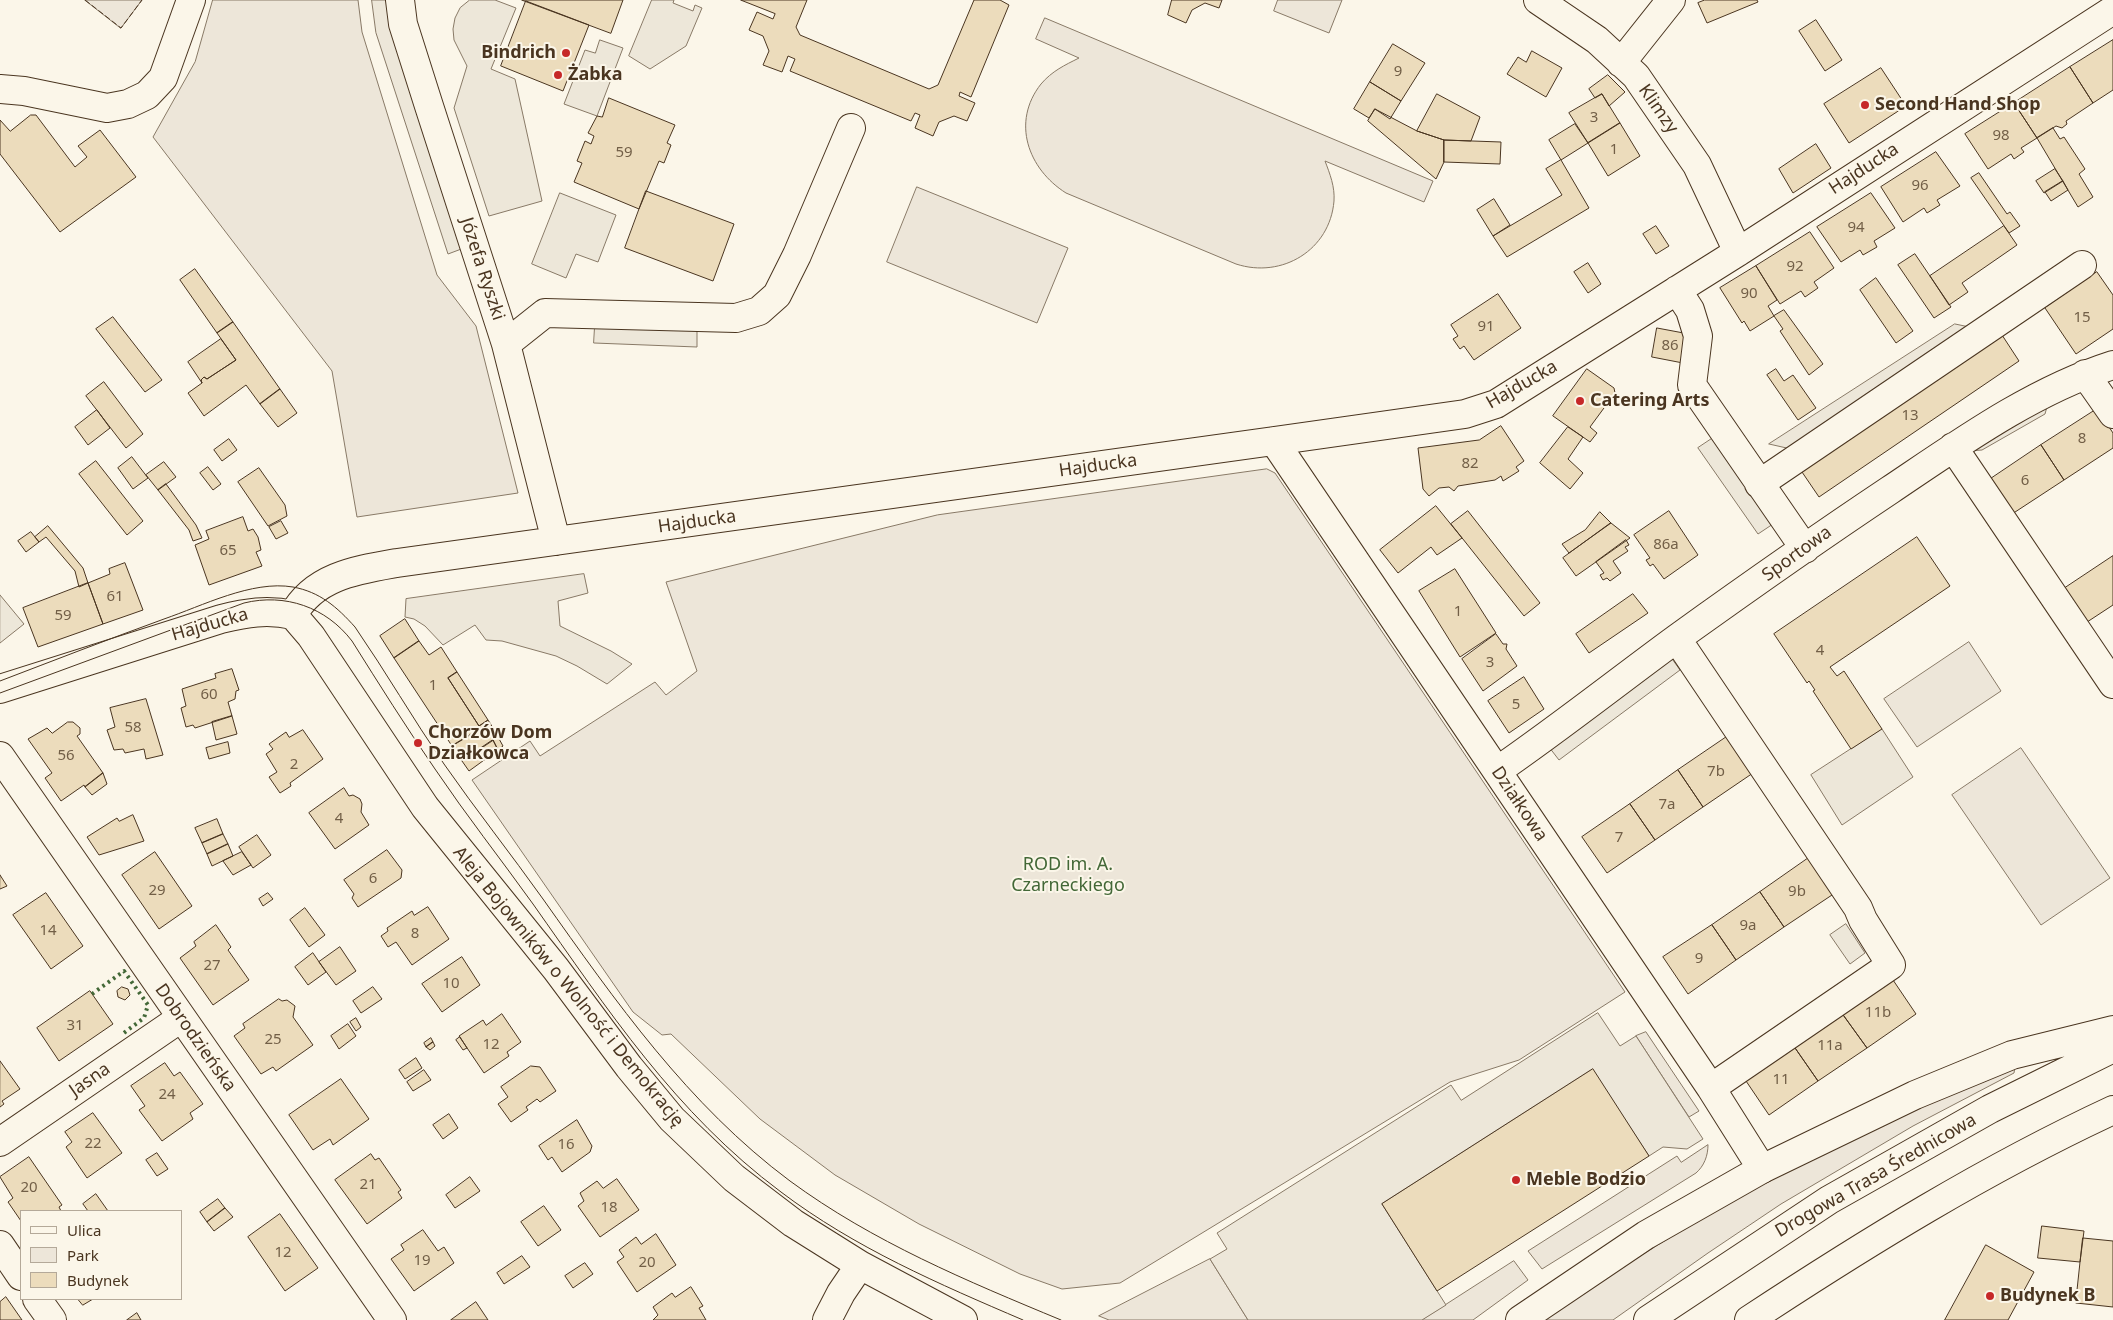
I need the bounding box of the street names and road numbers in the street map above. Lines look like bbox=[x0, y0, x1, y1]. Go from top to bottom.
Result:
street label: Klimzy bbox=[1633, 80, 1683, 138]
street label: Hajducka bbox=[1825, 139, 1903, 199]
street label: Józefa Ryszki bbox=[455, 215, 509, 323]
street label: Hajducka bbox=[1483, 356, 1561, 414]
street label: Hajducka bbox=[1058, 450, 1138, 482]
street label: Hajducka bbox=[657, 506, 737, 538]
street label: Sportowa bbox=[1758, 522, 1836, 586]
street label: Hajducka bbox=[169, 604, 251, 646]
street label: Działkowa bbox=[1486, 763, 1552, 845]
street label: Aleja Bojowników o Wolność i Demokrację bbox=[448, 843, 688, 1131]
street label: Dobrodzieńska bbox=[150, 980, 240, 1096]
street label: Jasna bbox=[65, 1058, 115, 1102]
street label: Drogowa Trasa Średnicowa bbox=[1772, 1109, 1980, 1243]

